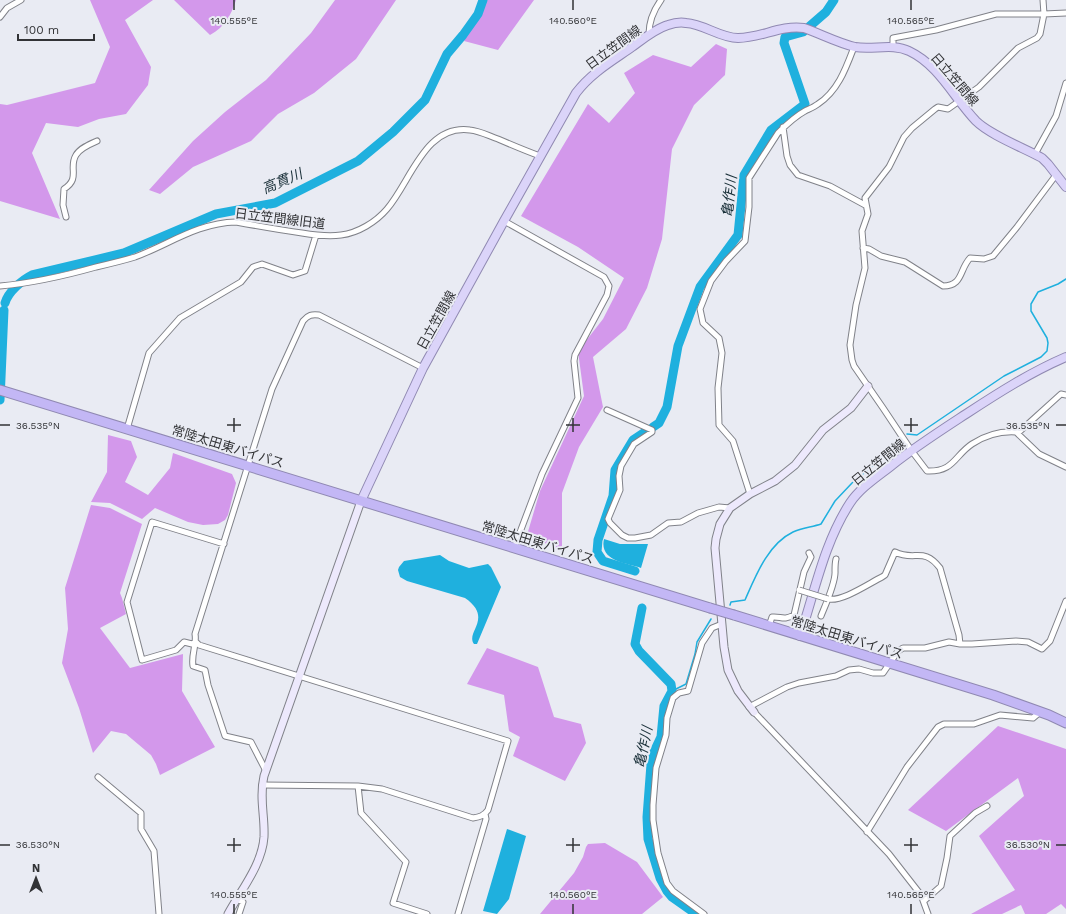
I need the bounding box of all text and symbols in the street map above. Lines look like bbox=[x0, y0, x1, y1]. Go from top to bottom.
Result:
text: 140.555°E bbox=[210, 15, 258, 26]
text: 140.560°E bbox=[549, 15, 597, 26]
text: 140.565°E bbox=[887, 15, 935, 26]
scale bar bbox=[18, 16, 94, 42]
street label: 日立笠間線 bbox=[583, 22, 644, 73]
text: 100 m bbox=[24, 23, 59, 37]
street label: 日立笠間線 bbox=[928, 50, 982, 109]
water label: 高貫川 bbox=[260, 165, 306, 197]
water label: 亀作川 bbox=[719, 172, 740, 218]
street label: 日立笠間線旧道 bbox=[234, 206, 326, 231]
street label: 日立笠間線 bbox=[414, 288, 459, 352]
text: 36.535°N bbox=[16, 420, 60, 431]
text: 36.535°N bbox=[1006, 420, 1050, 431]
street label: 常陸太田東バイパス bbox=[170, 422, 286, 471]
street label: 日立笠間線 bbox=[848, 436, 908, 489]
street label: 常陸太田東バイパス bbox=[480, 518, 596, 567]
street label: 常陸太田東バイパス bbox=[789, 613, 905, 662]
water label: 亀作川 bbox=[631, 723, 656, 769]
text: 36.530°N bbox=[16, 839, 60, 850]
text: 36.530°N bbox=[1006, 839, 1050, 850]
north arrow bbox=[16, 858, 56, 898]
text: N bbox=[32, 862, 40, 875]
text: 140.555°E bbox=[210, 889, 258, 900]
text: 140.560°E bbox=[549, 889, 597, 900]
text: 140.565°E bbox=[887, 889, 935, 900]

